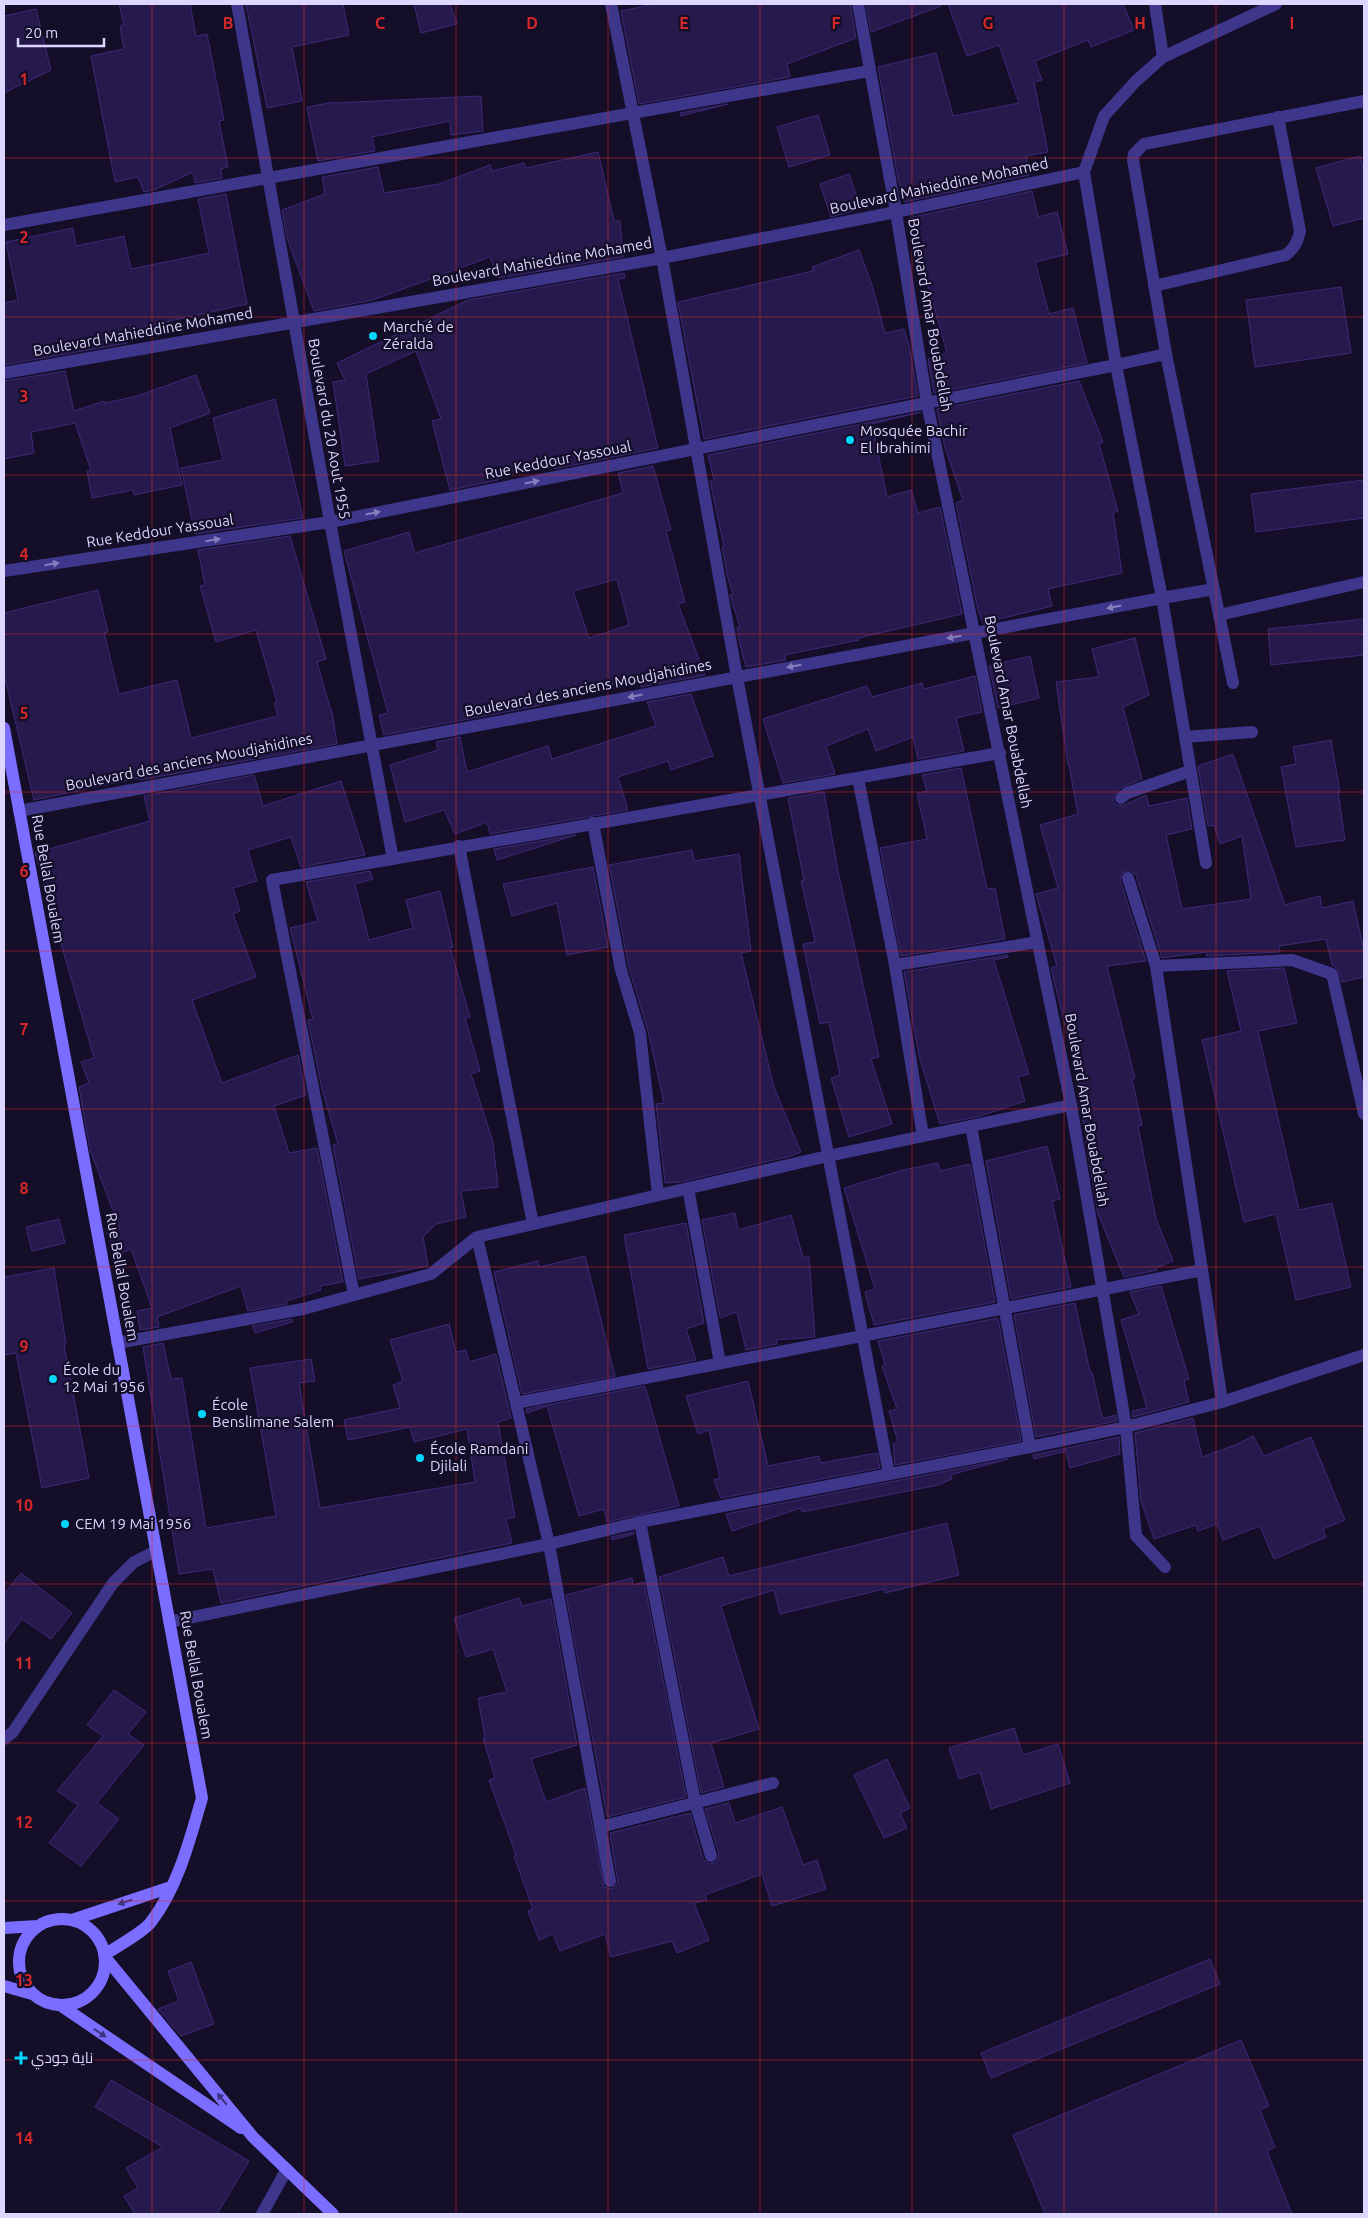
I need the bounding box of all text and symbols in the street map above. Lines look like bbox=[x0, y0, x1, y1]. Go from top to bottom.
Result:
text: B bbox=[223, 14, 233, 32]
text: C bbox=[375, 14, 385, 32]
text: D bbox=[526, 14, 538, 32]
text: E bbox=[679, 14, 689, 32]
text: F bbox=[832, 14, 841, 32]
text: G bbox=[982, 14, 994, 32]
text: H bbox=[1134, 14, 1146, 32]
text: I bbox=[1290, 14, 1294, 32]
scale bar bbox=[18, 15, 104, 47]
text: 20 m bbox=[25, 24, 58, 41]
text: 1 bbox=[19, 70, 29, 88]
street label: Boulevard Mahieddine Mohamed bbox=[828, 154, 1050, 217]
street label: Boulevard Amar Bouabdellah bbox=[905, 217, 956, 413]
text: 2 bbox=[19, 228, 29, 246]
street label: Boulevard Mahieddine Mohamed bbox=[431, 234, 653, 289]
street label: Boulevard Mahieddine Mohamed bbox=[32, 304, 254, 359]
place label: Marché de Zéralda bbox=[383, 318, 454, 352]
marker: Marché de Zéralda bbox=[367, 330, 379, 342]
street label: Boulevard du 20 Aout 1955 bbox=[305, 337, 354, 521]
text: 3 bbox=[19, 387, 29, 405]
place label: Mosquée Bachir El Ibrahimi bbox=[860, 422, 968, 456]
marker: Mosquée Bachir El Ibrahimi bbox=[844, 434, 856, 446]
street label: Rue Keddour Yassoual bbox=[483, 437, 633, 482]
one-way arrow bbox=[525, 477, 541, 485]
one-way arrow bbox=[365, 509, 381, 517]
street label: Rue Keddour Yassoual bbox=[85, 510, 235, 551]
one-way arrow bbox=[205, 535, 221, 543]
text: 4 bbox=[19, 545, 29, 563]
one-way arrow bbox=[44, 560, 60, 568]
one-way arrow bbox=[1106, 603, 1122, 611]
street label: Boulevard Amar Bouabdellah bbox=[981, 614, 1036, 810]
one-way arrow bbox=[946, 633, 962, 641]
street label: Boulevard des anciens Moudjahidines bbox=[463, 655, 713, 720]
one-way arrow bbox=[786, 663, 802, 671]
one-way arrow bbox=[627, 692, 642, 700]
text: 5 bbox=[19, 704, 29, 722]
street label: Boulevard des anciens Moudjahidines bbox=[64, 729, 314, 794]
street label: Rue Bellal Boualem bbox=[29, 813, 68, 944]
text: 6 bbox=[19, 862, 29, 880]
street label: Boulevard Amar Bouabdellah bbox=[1062, 1012, 1113, 1208]
text: 7 bbox=[19, 1020, 29, 1038]
text: 8 bbox=[19, 1179, 29, 1197]
street label: Rue Bellal Boualem bbox=[103, 1211, 142, 1342]
text: 9 bbox=[19, 1337, 29, 1355]
place label: École du 12 Mai 1956 bbox=[63, 1361, 145, 1395]
marker: École du 12 Mai 1956 bbox=[47, 1373, 59, 1385]
place label: École Benslimane Salem bbox=[212, 1396, 334, 1430]
marker: École Benslimane Salem bbox=[196, 1408, 208, 1420]
place label: École Ramdani Djilali bbox=[430, 1440, 528, 1474]
marker: École Ramdani Djilali bbox=[414, 1452, 426, 1464]
text: 10 bbox=[15, 1496, 33, 1514]
place label: CEM 19 Mai 1956 bbox=[75, 1515, 191, 1532]
marker: CEM 19 Mai 1956 bbox=[59, 1518, 71, 1530]
street label: Rue Bellal Boualem bbox=[177, 1609, 216, 1740]
text: 11 bbox=[15, 1654, 33, 1672]
text: 12 bbox=[15, 1813, 33, 1831]
one-way arrow bbox=[117, 1899, 132, 1907]
text: 13 bbox=[15, 1971, 33, 1989]
one-way arrow bbox=[94, 2028, 107, 2038]
place label: ناية جودي bbox=[31, 2049, 93, 2070]
marker: ناية جودي bbox=[15, 2052, 27, 2064]
one-way arrow bbox=[217, 2093, 228, 2106]
text: 14 bbox=[15, 2129, 33, 2147]

